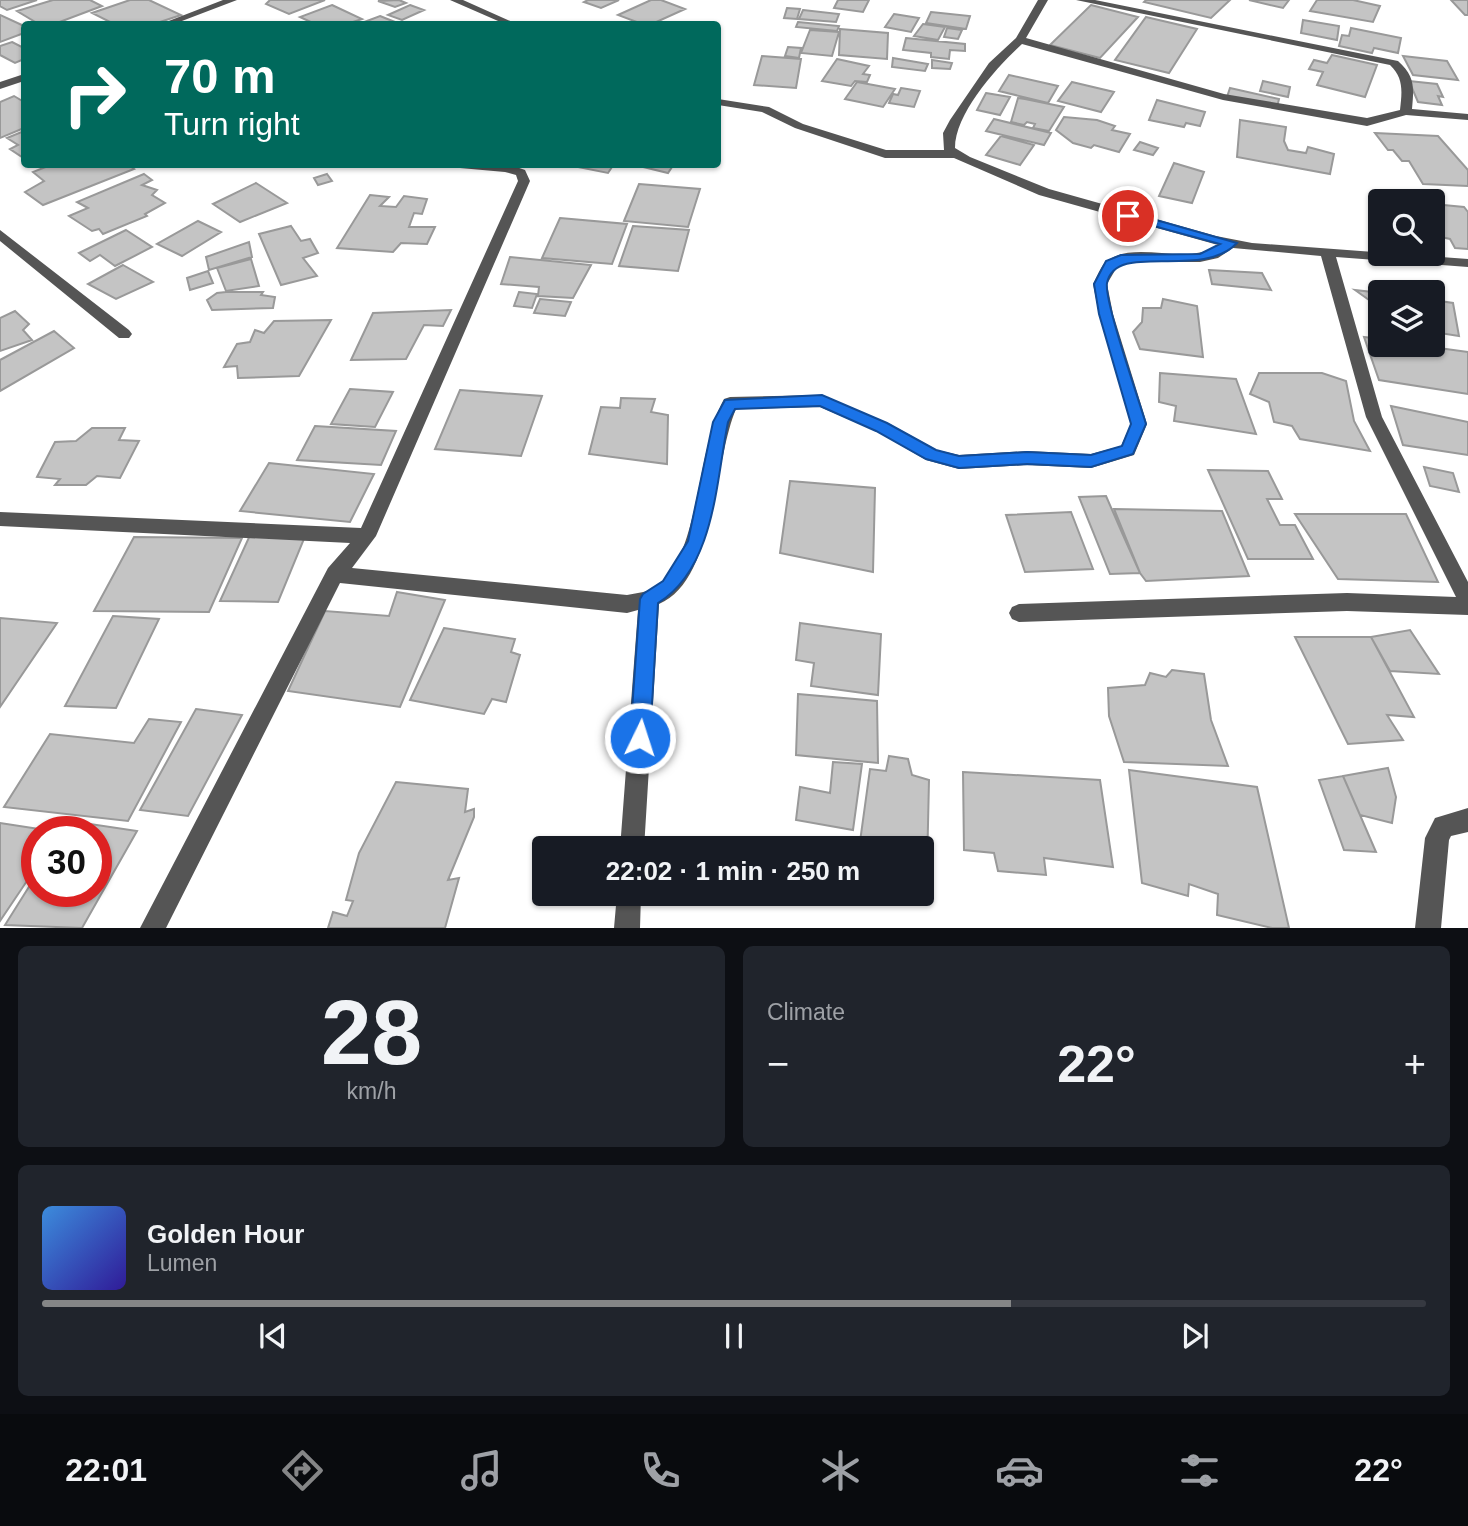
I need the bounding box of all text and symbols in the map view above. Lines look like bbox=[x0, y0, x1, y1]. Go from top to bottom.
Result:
icon: right bbox=[49, 49, 140, 140]
text: 70 m bbox=[164, 49, 276, 103]
text: Turn right bbox=[164, 106, 300, 142]
pin bbox=[1098, 186, 1158, 246]
map controls bbox=[1368, 189, 1445, 357]
button: search bbox=[1368, 189, 1445, 266]
icon: arrive bbox=[1109, 197, 1147, 235]
button: layers bbox=[1368, 280, 1445, 357]
position arrow bbox=[603, 701, 677, 775]
speed limit sign: 30 bbox=[21, 816, 112, 907]
text: 22:02 · 1 min · 250 m bbox=[606, 856, 860, 886]
text: 28 bbox=[321, 982, 422, 1083]
text: Climate bbox=[767, 999, 845, 1025]
text: 22° bbox=[1057, 1035, 1136, 1093]
text: − bbox=[767, 1043, 789, 1085]
text: + bbox=[1404, 1043, 1426, 1085]
text: km/h bbox=[347, 1078, 396, 1104]
text: Golden Hour bbox=[147, 1219, 304, 1249]
text: Lumen bbox=[147, 1250, 217, 1276]
icon: previous bbox=[254, 1317, 292, 1355]
icon: pause bbox=[715, 1317, 753, 1355]
icon: next bbox=[1176, 1317, 1214, 1355]
icon: directions bbox=[278, 1446, 327, 1495]
icon: music bbox=[457, 1446, 506, 1495]
icon: phone bbox=[636, 1446, 685, 1495]
icon: climate bbox=[816, 1446, 865, 1495]
icon: car bbox=[995, 1446, 1044, 1495]
icon: filters bbox=[1175, 1446, 1224, 1495]
text: 22:01 bbox=[65, 1452, 147, 1488]
text: 22° bbox=[1354, 1452, 1403, 1488]

